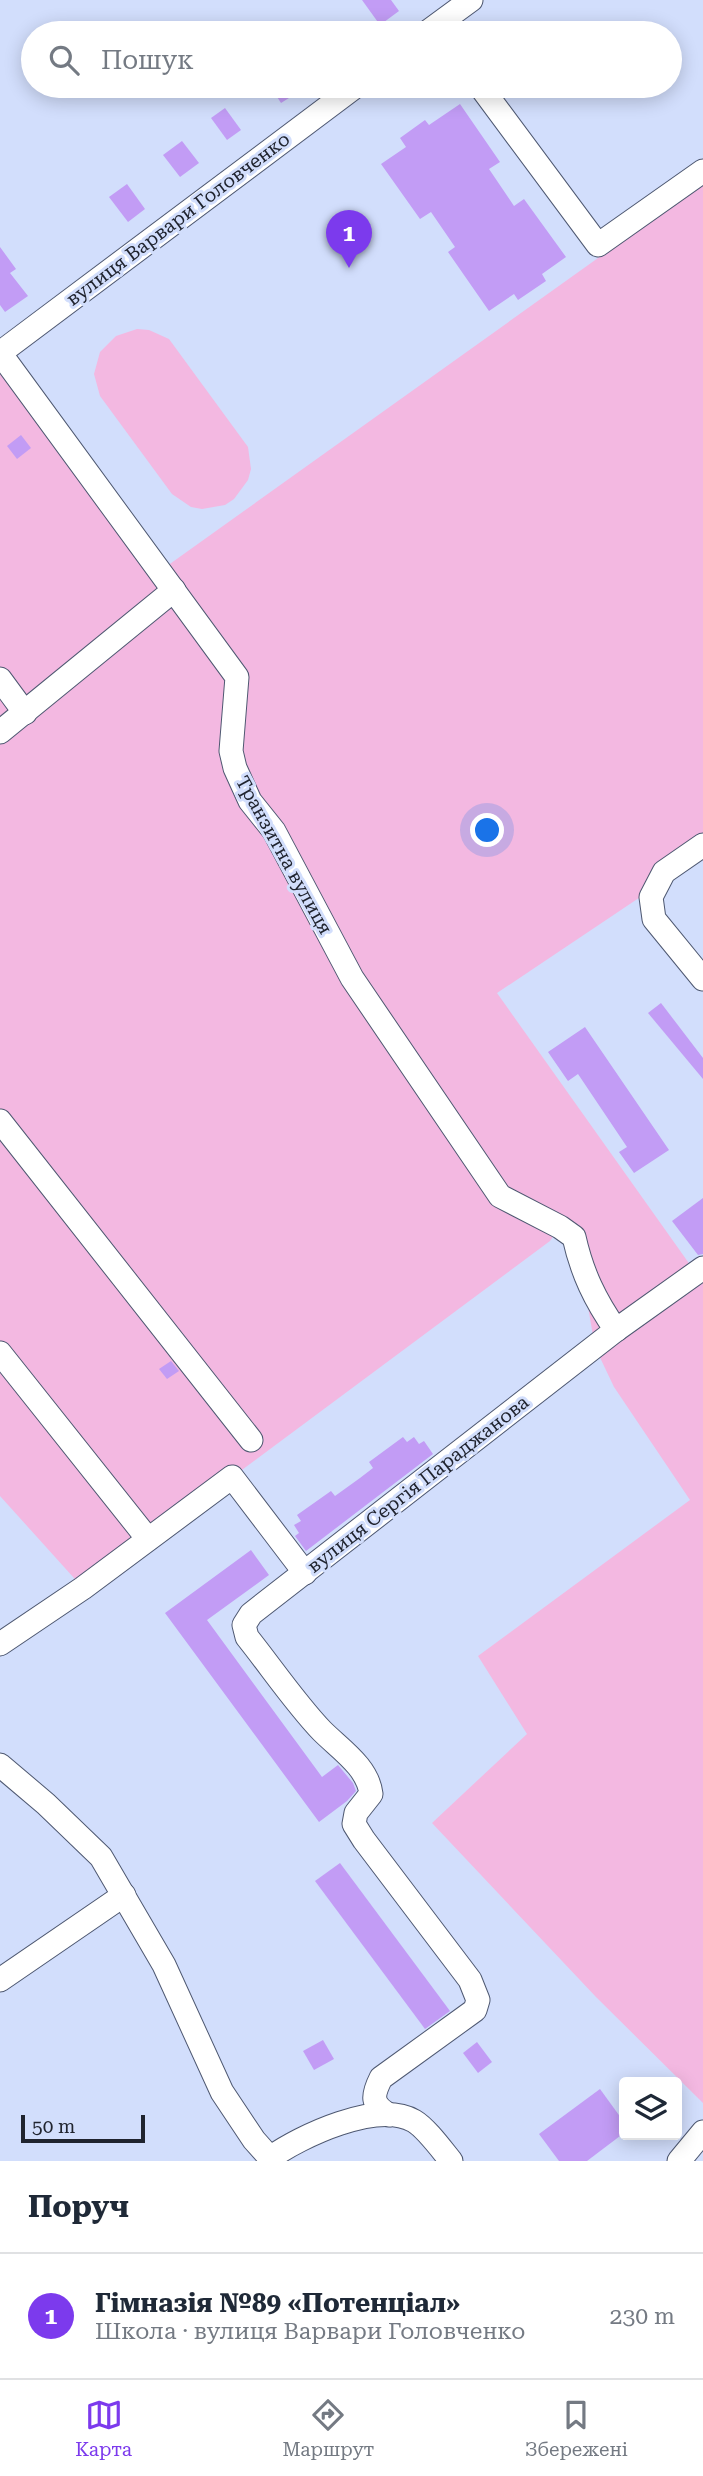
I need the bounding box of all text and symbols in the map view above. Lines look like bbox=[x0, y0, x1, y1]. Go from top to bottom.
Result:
search box bbox=[21, 21, 682, 98]
icon: search bbox=[45, 41, 83, 79]
text: Пошук bbox=[101, 45, 194, 75]
street label: вулиця Варвари Головченко bbox=[62, 127, 294, 311]
pin: 1 bbox=[326, 210, 372, 268]
street label: Транзитна вулиця bbox=[231, 772, 337, 938]
your location bbox=[470, 813, 504, 847]
street label: вулиця Сергія Параджанова bbox=[303, 1390, 534, 1578]
map controls bbox=[619, 2077, 682, 2140]
button: layers bbox=[619, 2077, 682, 2140]
scale bar bbox=[21, 2112, 145, 2144]
text: 50 m bbox=[32, 2115, 75, 2138]
text: Поруч bbox=[28, 2189, 129, 2224]
text: Гімназія №89 «Потенціал» bbox=[95, 2288, 460, 2318]
text: 1 bbox=[45, 2303, 57, 2330]
text: 230 m bbox=[610, 2303, 675, 2330]
text: Школа · вулиця Варвари Головченко bbox=[95, 2318, 525, 2345]
tab: Карта bbox=[75, 2396, 132, 2461]
tab: Маршрут bbox=[282, 2396, 374, 2461]
tab: Збережені bbox=[525, 2396, 628, 2461]

